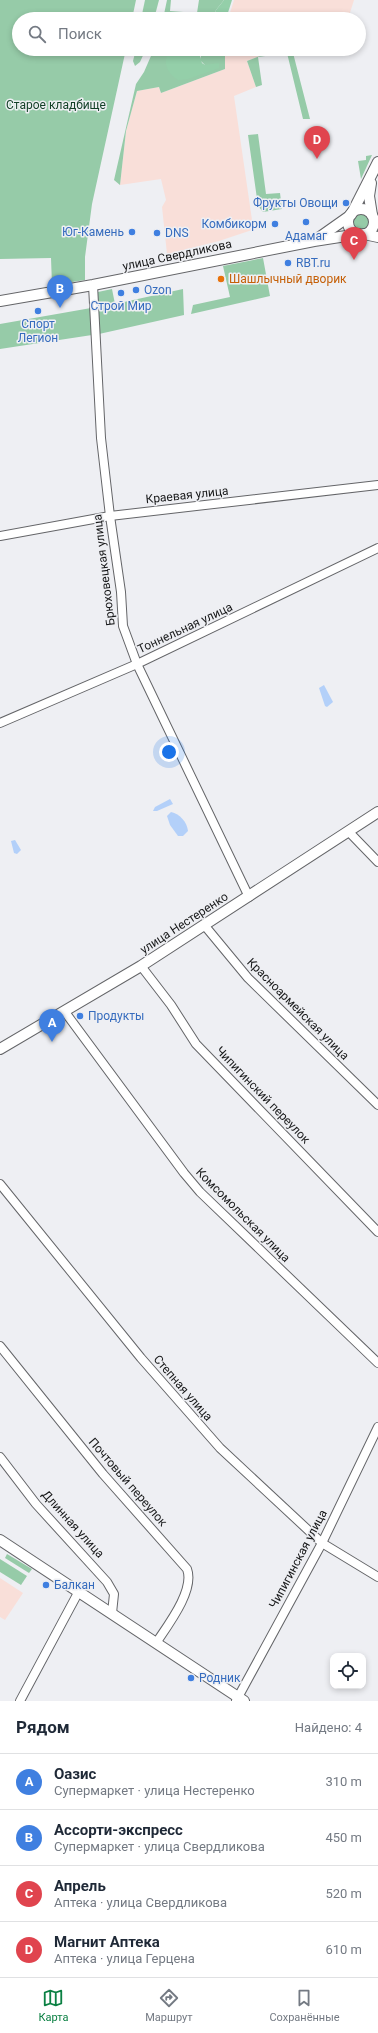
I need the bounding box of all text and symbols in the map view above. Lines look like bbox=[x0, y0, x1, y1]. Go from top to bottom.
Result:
search box bbox=[12, 12, 366, 56]
icon: search bbox=[26, 23, 48, 45]
text: Поиск bbox=[58, 25, 102, 43]
park label: Старое кладбище bbox=[6, 98, 106, 112]
pin: D bbox=[304, 126, 330, 159]
place label: Фрукты Овощи bbox=[253, 196, 338, 210]
marker: Фрукты Овощи bbox=[341, 198, 351, 208]
place label: Комбикорм bbox=[201, 217, 267, 231]
marker: Адамаг bbox=[301, 217, 311, 227]
marker: Комбикорм bbox=[270, 219, 280, 229]
place label: Юг-Камень bbox=[62, 225, 124, 239]
place label: DNS bbox=[165, 226, 189, 240]
marker: Юг-Камень bbox=[127, 227, 137, 237]
pin: C bbox=[341, 227, 367, 260]
marker: DNS bbox=[152, 228, 162, 238]
place label: Адамаг bbox=[285, 229, 327, 243]
street label: улица Свердликова bbox=[121, 237, 233, 273]
place label: RBT.ru bbox=[296, 256, 330, 270]
marker: RBT.ru bbox=[283, 258, 293, 268]
place label: Шашлычный дворик bbox=[229, 272, 347, 286]
marker: Шашлычный дворик bbox=[216, 274, 226, 284]
pin: B bbox=[47, 275, 73, 308]
place label: Ozon bbox=[144, 283, 172, 297]
marker: Ozon bbox=[131, 285, 141, 295]
marker: Строй Мир bbox=[116, 288, 126, 298]
place label: Строй Мир bbox=[90, 299, 152, 313]
marker: Спорт Легион bbox=[33, 306, 43, 316]
place label: Спорт Легион bbox=[18, 317, 58, 345]
street label: Краевая улица bbox=[145, 484, 229, 506]
street label: Брюховецкая улица bbox=[90, 513, 118, 627]
street label: Тоннельная улица bbox=[135, 600, 235, 656]
your location bbox=[159, 742, 179, 762]
street label: улица Нестеренко bbox=[137, 889, 231, 957]
street label: Красноармейская улица bbox=[244, 955, 352, 1063]
pin: A bbox=[39, 1009, 65, 1042]
place label: Продукты bbox=[88, 1009, 144, 1023]
marker: Продукты bbox=[75, 1011, 85, 1021]
street label: Чипигинский переулок bbox=[213, 1044, 313, 1147]
street label: Комсомольская улица bbox=[193, 1165, 293, 1265]
street label: Степная улица bbox=[151, 1352, 215, 1424]
street label: Почтовый переулок bbox=[86, 1435, 170, 1529]
street label: Длинная улица bbox=[39, 1487, 107, 1561]
street label: Чипигинская улица bbox=[266, 1507, 330, 1611]
place label: Балкан bbox=[54, 1578, 95, 1592]
marker: Балкан bbox=[41, 1580, 51, 1590]
map controls bbox=[330, 1653, 366, 1689]
button: locate bbox=[330, 1653, 366, 1689]
place label: Родник bbox=[199, 1671, 241, 1685]
marker: Родник bbox=[186, 1673, 196, 1683]
text: Рядом bbox=[16, 1717, 70, 1737]
text: Найдено: 4 bbox=[295, 1720, 362, 1735]
text: Оазис bbox=[54, 1765, 96, 1783]
text: A bbox=[25, 1774, 33, 1789]
text: 310 m bbox=[325, 1774, 362, 1789]
text: Супермаркет · улица Нестеренко bbox=[54, 1783, 255, 1798]
text: Ассорти-экспресс bbox=[54, 1821, 183, 1839]
text: B bbox=[25, 1830, 33, 1845]
text: 450 m bbox=[325, 1830, 362, 1845]
text: Супермаркет · улица Свердликова bbox=[54, 1839, 265, 1854]
text: Апрель bbox=[54, 1877, 106, 1895]
text: C bbox=[25, 1886, 33, 1901]
text: 520 m bbox=[325, 1886, 362, 1901]
text: Аптека · улица Свердликова bbox=[54, 1895, 227, 1910]
text: Магнит Аптека bbox=[54, 1933, 160, 1951]
text: D bbox=[25, 1942, 33, 1957]
text: 610 m bbox=[325, 1942, 362, 1957]
text: Аптека · улица Герцена bbox=[54, 1951, 195, 1966]
tab: Карта bbox=[38, 1987, 68, 2024]
tab: Маршрут bbox=[145, 1987, 193, 2024]
tab: Сохранённые bbox=[269, 1987, 340, 2024]

